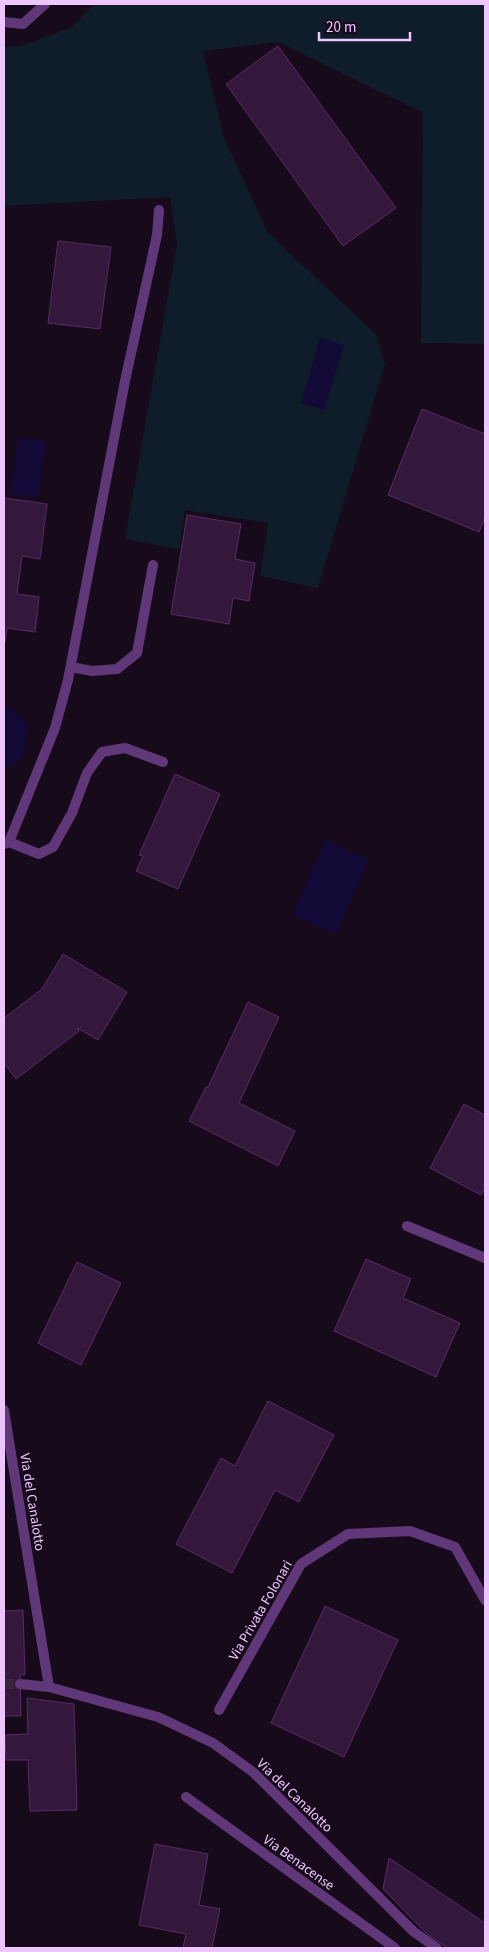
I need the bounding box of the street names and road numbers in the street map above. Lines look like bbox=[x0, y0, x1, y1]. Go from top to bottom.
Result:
street label: Via del Canalotto bbox=[14, 1452, 50, 1553]
street label: Via Privata Folonari bbox=[224, 1557, 298, 1664]
street label: Via del Canalotto bbox=[252, 1754, 337, 1837]
street label: Via Benacense bbox=[259, 1830, 338, 1896]

